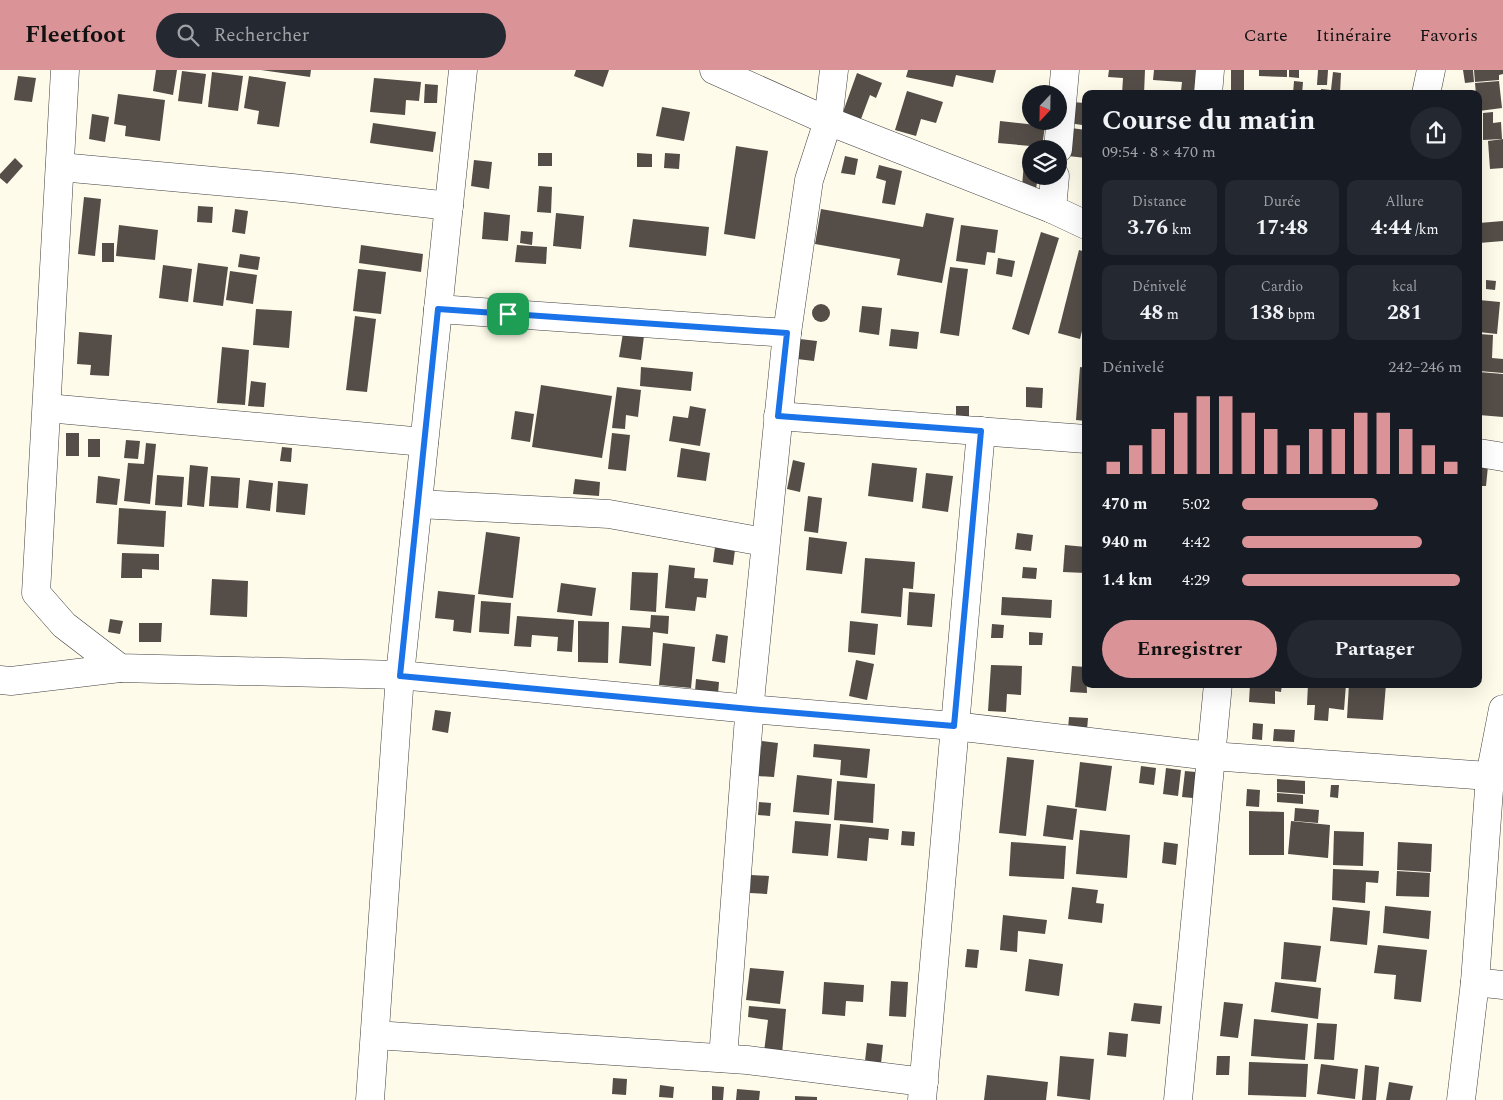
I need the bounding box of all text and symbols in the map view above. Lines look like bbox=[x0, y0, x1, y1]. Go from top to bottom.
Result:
search box bbox=[156, 13, 506, 58]
text: Fleetfoot bbox=[25, 17, 126, 53]
icon: search bbox=[174, 21, 202, 49]
text: Rechercher bbox=[214, 21, 309, 50]
text: Carte bbox=[1244, 22, 1288, 49]
text: Itinéraire bbox=[1316, 22, 1392, 49]
text: Favoris bbox=[1420, 22, 1478, 49]
north arrow bbox=[1022, 85, 1068, 130]
map controls bbox=[1022, 85, 1067, 185]
text: Course du matin bbox=[1102, 99, 1316, 142]
button: share bbox=[1410, 107, 1462, 159]
button: layers bbox=[1022, 140, 1067, 185]
text: 09:54 · 8 × 470 m bbox=[1102, 140, 1216, 164]
text: Distance bbox=[1132, 191, 1187, 212]
text: Durée bbox=[1263, 191, 1301, 212]
text: Allure bbox=[1385, 191, 1424, 212]
text: 3.76 bbox=[1127, 212, 1168, 244]
text: 17:48 bbox=[1256, 212, 1308, 244]
text: 4:44 bbox=[1371, 212, 1412, 244]
text: km bbox=[1168, 219, 1192, 240]
text: /km bbox=[1412, 219, 1439, 240]
text: Dénivelé bbox=[1132, 276, 1187, 297]
text: Cardio bbox=[1261, 276, 1303, 297]
text: kcal bbox=[1392, 276, 1417, 297]
pin bbox=[487, 293, 529, 335]
text: 48 bbox=[1140, 297, 1163, 329]
text: 138 bbox=[1249, 297, 1284, 329]
text: 281 bbox=[1387, 297, 1422, 329]
icon: arrive bbox=[494, 300, 522, 328]
text: m bbox=[1163, 304, 1179, 325]
text: bpm bbox=[1284, 304, 1315, 325]
text: Dénivelé bbox=[1102, 355, 1164, 379]
text: 242–246 m bbox=[1388, 355, 1462, 379]
text: 470 m bbox=[1102, 492, 1147, 516]
text: 5:02 bbox=[1182, 492, 1210, 516]
text: 940 m bbox=[1102, 530, 1147, 554]
text: 4:42 bbox=[1182, 530, 1210, 554]
text: 1.4 km bbox=[1102, 568, 1152, 592]
text: 4:29 bbox=[1182, 568, 1210, 592]
button: Enregistrer bbox=[1102, 620, 1277, 678]
button: Partager bbox=[1287, 620, 1462, 678]

